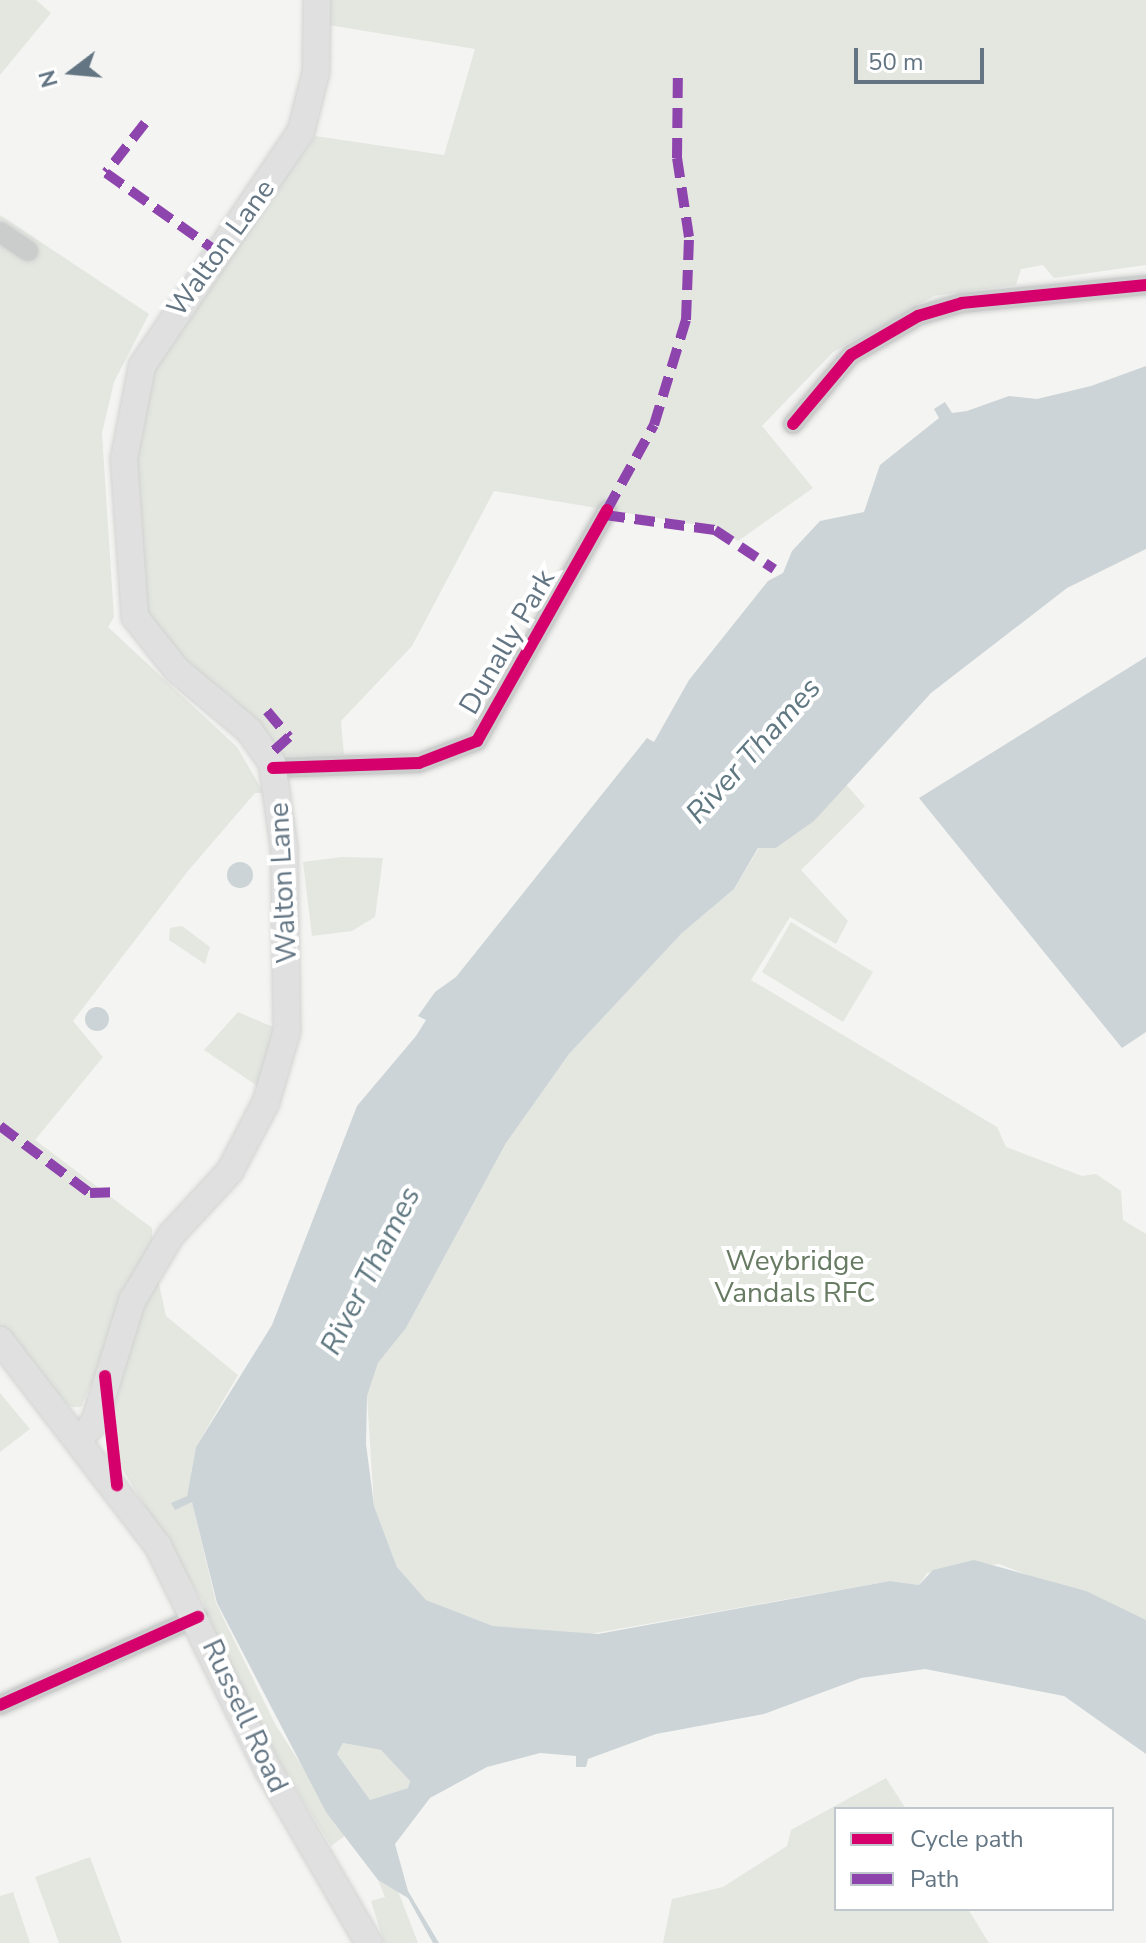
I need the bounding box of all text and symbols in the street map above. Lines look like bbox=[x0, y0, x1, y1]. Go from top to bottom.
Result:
north arrow bbox=[32, 32, 112, 112]
scale bar bbox=[858, 32, 988, 82]
text: 50 m bbox=[868, 46, 924, 78]
text: N bbox=[32, 67, 66, 91]
street label: Walton Lane bbox=[160, 173, 282, 323]
street label: Dunally Park bbox=[452, 564, 562, 720]
water label: River Thames bbox=[679, 671, 829, 831]
street label: Walton Lane bbox=[262, 802, 304, 964]
water label: River Thames bbox=[313, 1181, 429, 1361]
park label: Weybridge Vandals RFC bbox=[715, 1244, 875, 1310]
street label: Russell Road bbox=[195, 1634, 295, 1798]
legend bbox=[834, 1807, 1114, 1911]
text: Cycle path bbox=[910, 1823, 1024, 1855]
text: Path bbox=[910, 1863, 959, 1895]

